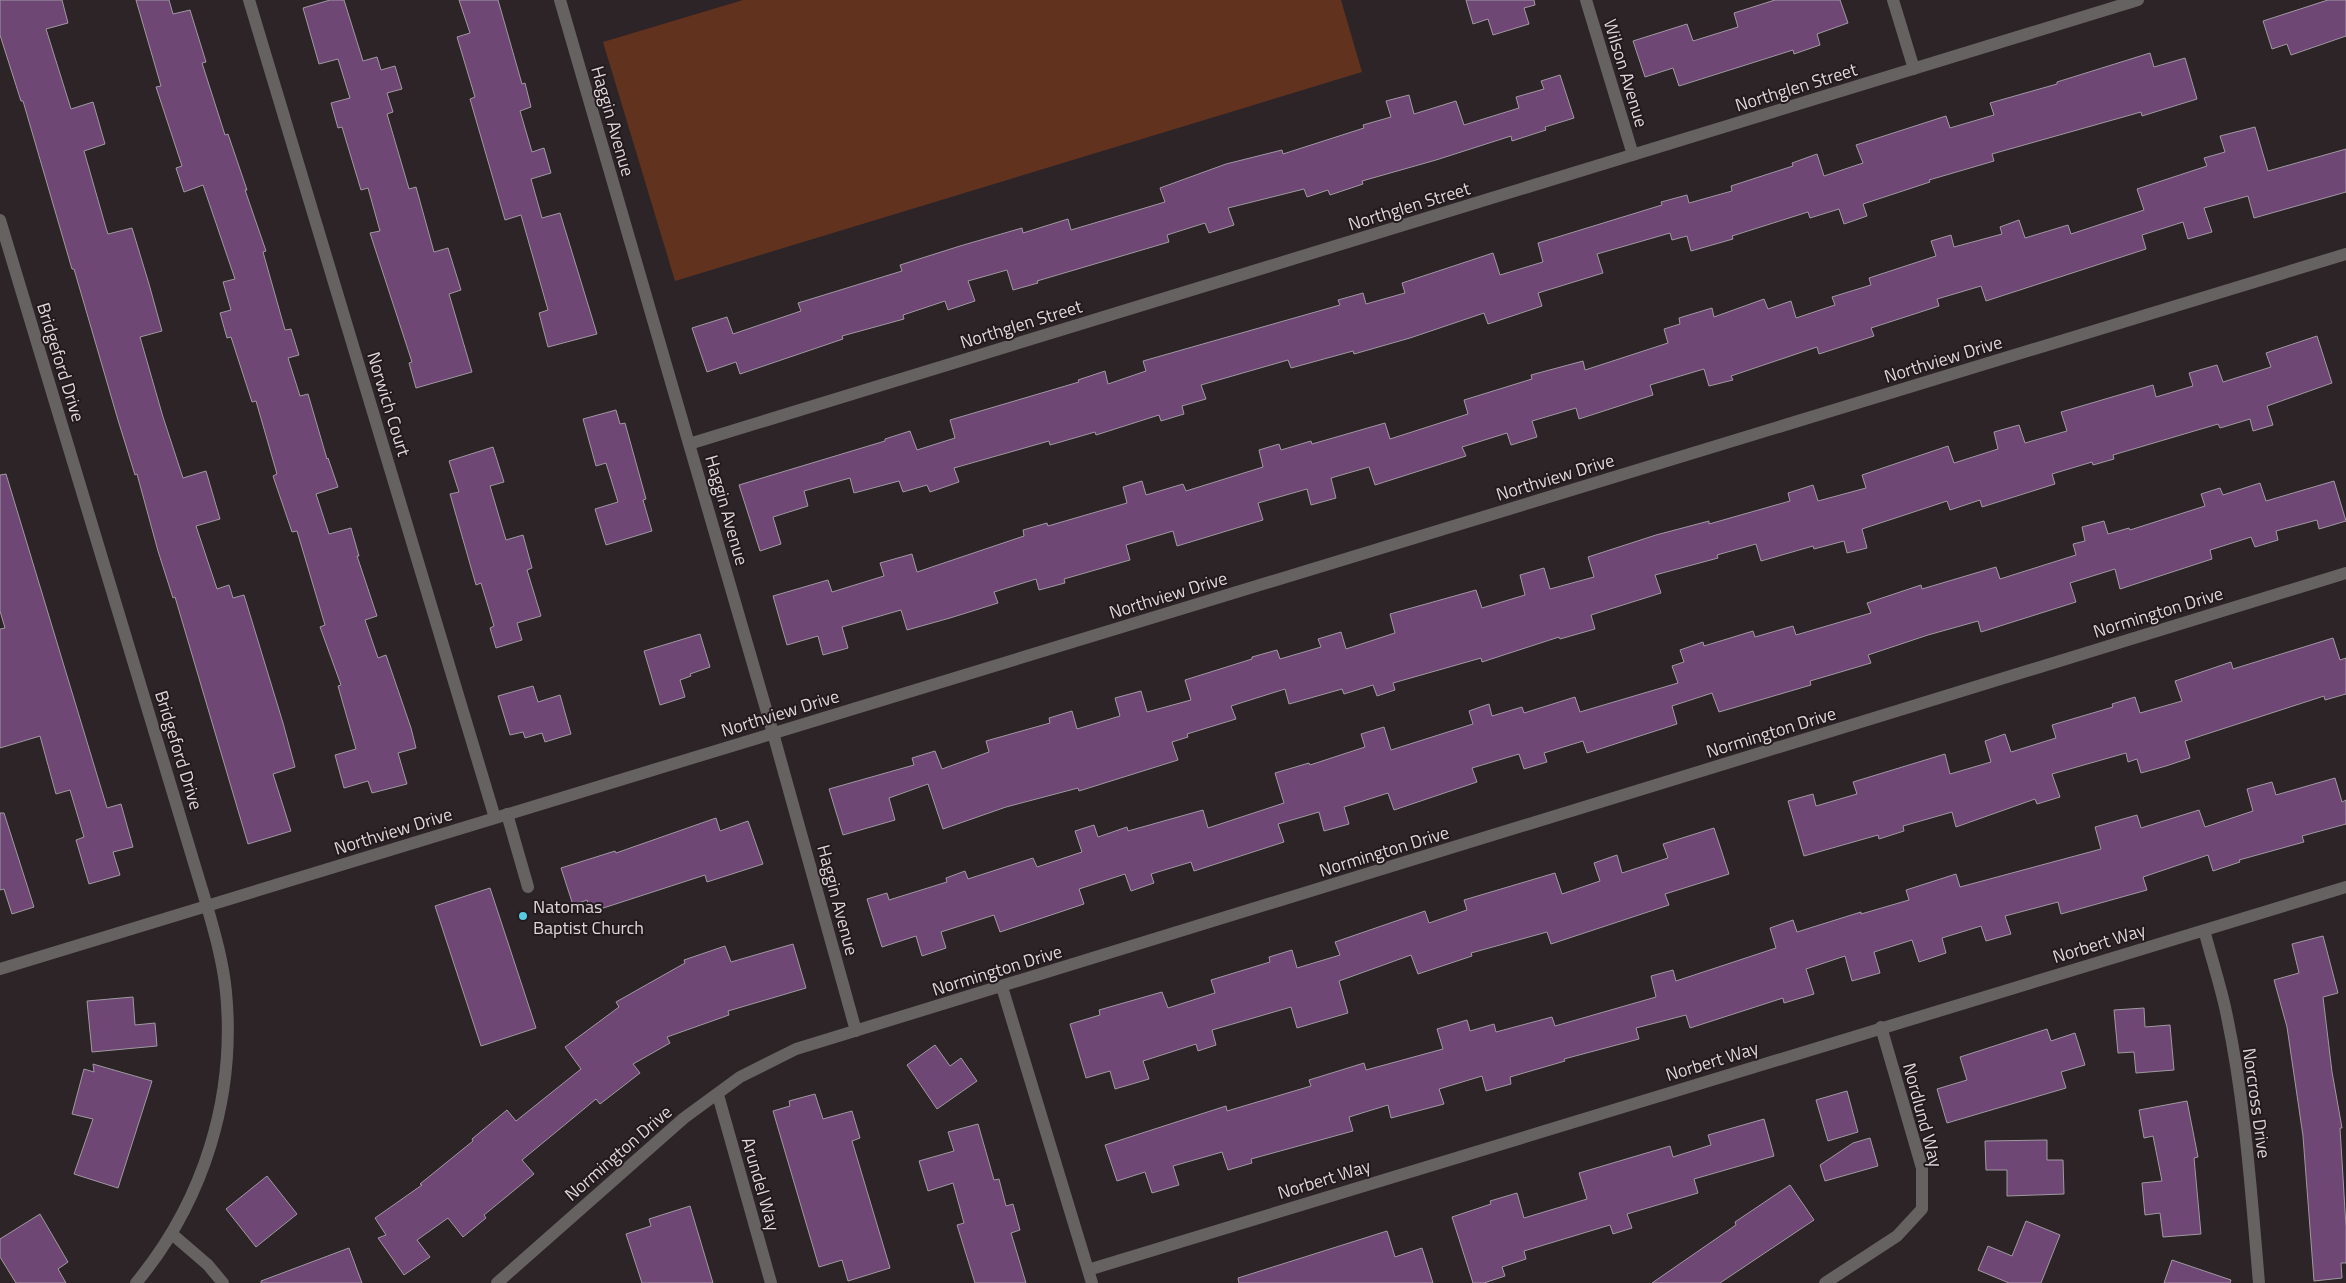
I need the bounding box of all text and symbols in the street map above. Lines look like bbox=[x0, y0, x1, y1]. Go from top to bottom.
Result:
street label: Wilson Avenue bbox=[1597, 16, 1655, 130]
street label: Northglen Street bbox=[1732, 55, 1861, 118]
street label: Haggin Avenue bbox=[584, 63, 642, 179]
street label: Northglen Street bbox=[1345, 174, 1474, 237]
street label: Northglen Street bbox=[957, 292, 1086, 355]
street label: Bridgeford Drive bbox=[30, 299, 92, 425]
street label: Northview Drive bbox=[1881, 328, 2005, 390]
street label: Norwich Court bbox=[360, 348, 418, 460]
street label: Northview Drive bbox=[1493, 446, 1617, 508]
street label: Haggin Avenue bbox=[698, 452, 756, 568]
street label: Northview Drive bbox=[1106, 564, 1230, 626]
street label: Normington Drive bbox=[2090, 579, 2226, 645]
street label: Northview Drive bbox=[718, 682, 842, 744]
street label: Bridgeford Drive bbox=[148, 687, 210, 813]
street label: Normington Drive bbox=[1703, 699, 1839, 765]
street label: Northview Drive bbox=[331, 800, 455, 862]
street label: Normington Drive bbox=[1316, 818, 1452, 884]
street label: Haggin Avenue bbox=[810, 842, 866, 958]
place label: Natomas Baptist Church bbox=[533, 893, 644, 941]
marker: Natomas Baptist Church bbox=[517, 910, 529, 922]
street label: Norbert Way bbox=[2049, 916, 2149, 970]
street label: Normington Drive bbox=[929, 937, 1065, 1003]
street label: Norbert Way bbox=[1662, 1034, 1762, 1088]
street label: Norcross Drive bbox=[2236, 1046, 2278, 1160]
street label: Nordlund Way bbox=[1896, 1060, 1950, 1171]
street label: Normington Drive bbox=[558, 1099, 678, 1207]
street label: Arundel Way bbox=[735, 1134, 787, 1234]
street label: Norbert Way bbox=[1274, 1152, 1374, 1206]

